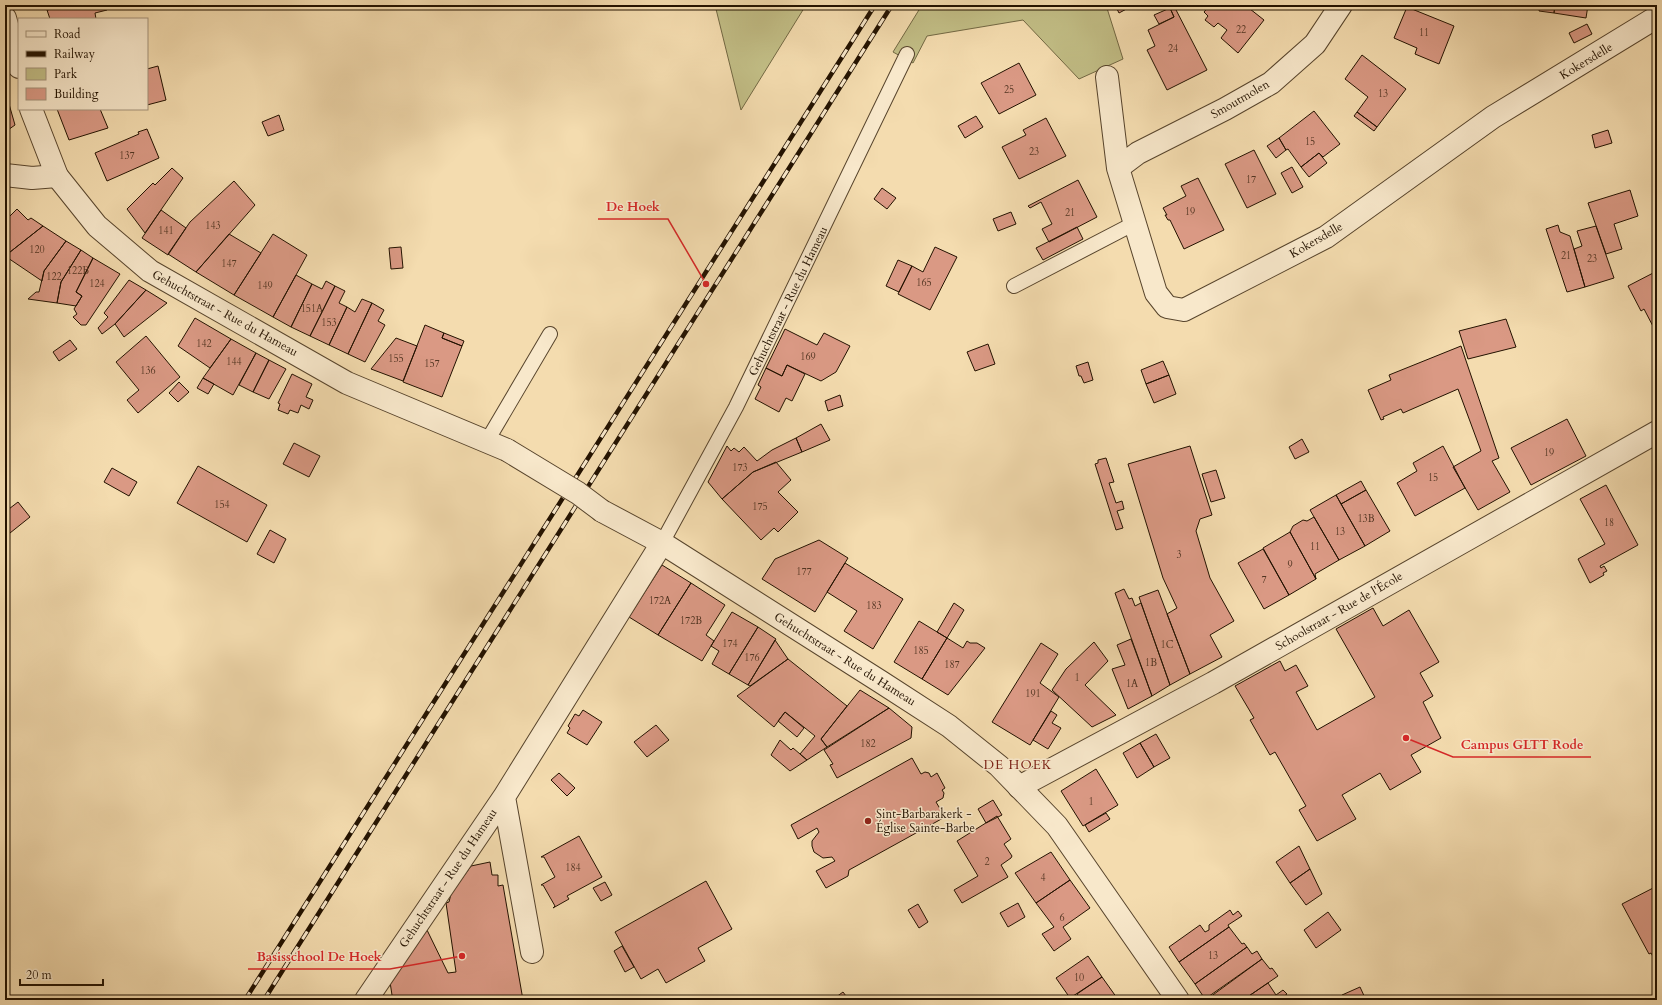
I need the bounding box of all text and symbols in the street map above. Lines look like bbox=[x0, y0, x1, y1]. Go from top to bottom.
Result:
legend bbox=[18, 18, 148, 110]
house number: 22 bbox=[1236, 23, 1246, 37]
text: Road bbox=[54, 26, 81, 42]
house number: 11 bbox=[1419, 26, 1429, 40]
street label: Kokersdelle bbox=[1557, 39, 1615, 83]
house number: 24 bbox=[1168, 42, 1178, 56]
text: Railway bbox=[54, 46, 96, 62]
text: Park bbox=[54, 66, 78, 82]
street label: Smoutmolen bbox=[1208, 76, 1272, 122]
house number: 25 bbox=[1004, 83, 1014, 97]
text: Building bbox=[54, 86, 99, 102]
house number: 13 bbox=[1378, 87, 1388, 101]
house number: 15 bbox=[1305, 135, 1315, 149]
house number: 23 bbox=[1029, 145, 1039, 159]
house number: 137 bbox=[119, 149, 135, 163]
house number: 17 bbox=[1246, 173, 1256, 187]
callout: De Hoek bbox=[598, 194, 668, 219]
text: De Hoek bbox=[606, 198, 661, 216]
house number: 19 bbox=[1185, 205, 1195, 219]
house number: 21 bbox=[1065, 206, 1075, 220]
street label: Kokersdelle bbox=[1286, 218, 1346, 262]
house number: 143 bbox=[205, 219, 221, 233]
street label: Gehuchtstraat - Rue du Hameau bbox=[745, 223, 831, 378]
house number: 141 bbox=[158, 224, 174, 238]
house number: 120 bbox=[29, 243, 45, 257]
house number: 21 bbox=[1561, 249, 1571, 263]
house number: 23 bbox=[1587, 252, 1597, 266]
house number: 147 bbox=[221, 257, 237, 271]
house number: 122B bbox=[67, 264, 89, 278]
street label: Gehuchtstraat - Rue du Hameau bbox=[149, 266, 301, 360]
house number: 122 bbox=[46, 270, 62, 284]
house number: 165 bbox=[916, 276, 932, 290]
house number: 124 bbox=[89, 277, 105, 291]
house number: 149 bbox=[257, 279, 273, 293]
house number: 151A bbox=[301, 302, 324, 316]
house number: 153 bbox=[321, 316, 337, 330]
house number: 142 bbox=[196, 337, 212, 351]
house number: 169 bbox=[800, 350, 816, 364]
house number: 155 bbox=[388, 352, 404, 366]
house number: 144 bbox=[226, 355, 242, 369]
house number: 157 bbox=[424, 357, 440, 371]
house number: 136 bbox=[140, 364, 156, 378]
house number: 19 bbox=[1544, 446, 1554, 460]
house number: 173 bbox=[732, 461, 748, 475]
house number: 15 bbox=[1428, 471, 1438, 485]
house number: 154 bbox=[214, 498, 230, 512]
house number: 175 bbox=[752, 500, 768, 514]
house number: 13B bbox=[1357, 512, 1375, 526]
house number: 18 bbox=[1604, 516, 1614, 530]
house number: 13 bbox=[1335, 525, 1345, 539]
house number: 11 bbox=[1310, 540, 1320, 554]
house number: 3 bbox=[1176, 548, 1182, 562]
house number: 9 bbox=[1287, 558, 1293, 572]
house number: 177 bbox=[796, 565, 812, 579]
street label: Schoolstraat - Rue de l'École bbox=[1272, 567, 1406, 654]
house number: 7 bbox=[1261, 573, 1267, 587]
house number: 172A bbox=[649, 594, 672, 608]
house number: 183 bbox=[866, 599, 882, 613]
street label: Gehuchtstraat - Rue du Hameau bbox=[771, 609, 919, 710]
house number: 172B bbox=[680, 614, 702, 628]
house number: 174 bbox=[722, 637, 738, 651]
house number: 1C bbox=[1161, 638, 1174, 652]
house number: 185 bbox=[913, 644, 929, 658]
house number: 176 bbox=[744, 651, 760, 665]
house number: 1B bbox=[1145, 656, 1157, 670]
house number: 187 bbox=[944, 658, 960, 672]
house number: 1 bbox=[1074, 671, 1080, 685]
house number: 1A bbox=[1126, 677, 1139, 691]
house number: 191 bbox=[1025, 687, 1041, 701]
callout: Campus GLTT Rode bbox=[1453, 732, 1591, 757]
text: Campus GLTT Rode bbox=[1461, 736, 1583, 754]
house number: 182 bbox=[860, 737, 876, 751]
district label: DE HOEK bbox=[984, 756, 1052, 774]
house number: 1 bbox=[1088, 795, 1094, 809]
street label: Gehuchtstraat - Rue du Hameau bbox=[395, 805, 501, 951]
place label: Sint-Barbarakerk - Église Sainte-Barbe bbox=[876, 806, 975, 836]
marker: Sint-Barbarakerk - Église Sainte-Barbe bbox=[863, 816, 873, 826]
house number: 2 bbox=[984, 855, 990, 869]
house number: 184 bbox=[565, 861, 581, 875]
house number: 4 bbox=[1040, 871, 1046, 885]
house number: 6 bbox=[1059, 911, 1065, 925]
callout: Basisschool De Hoek bbox=[248, 944, 390, 969]
text: Basisschool De Hoek bbox=[256, 948, 382, 966]
house number: 13 bbox=[1208, 949, 1218, 963]
scale bar bbox=[20, 961, 103, 987]
text: 20 m bbox=[26, 967, 53, 983]
house number: 10 bbox=[1074, 971, 1084, 985]

